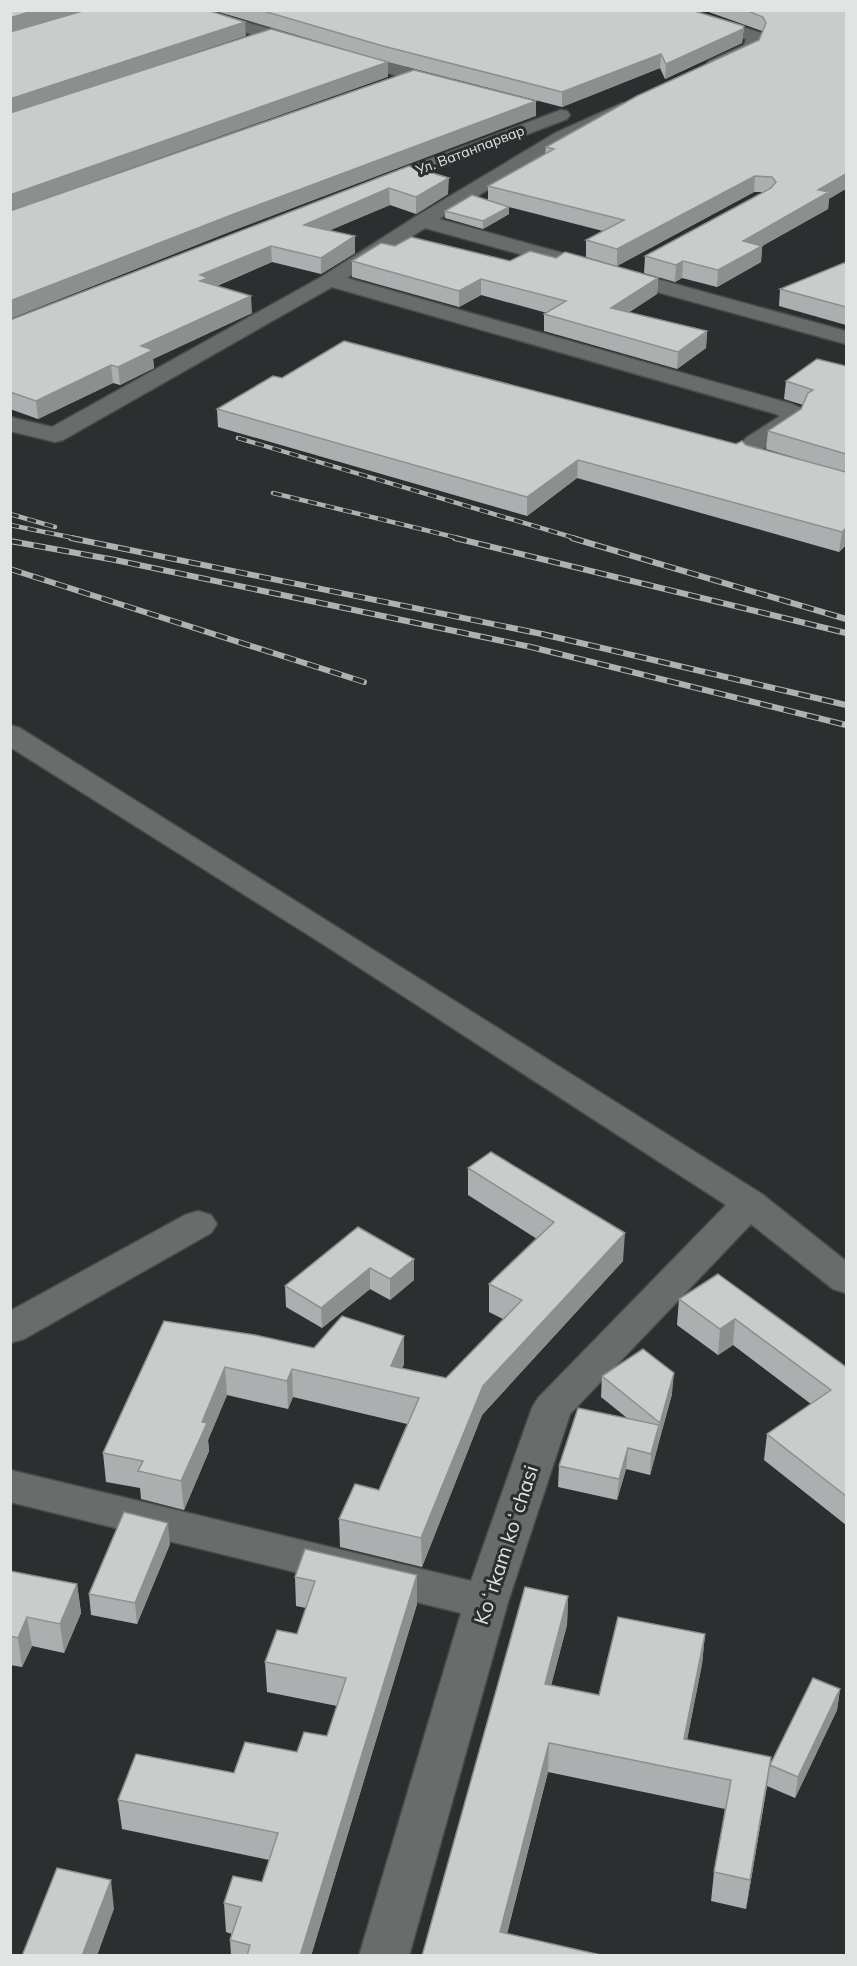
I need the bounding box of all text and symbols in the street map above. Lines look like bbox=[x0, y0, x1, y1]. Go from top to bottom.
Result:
street label: Ул. Ватанпарвар bbox=[412, 121, 527, 179]
street label: Koʻrkam koʻchasi bbox=[468, 1462, 543, 1628]

